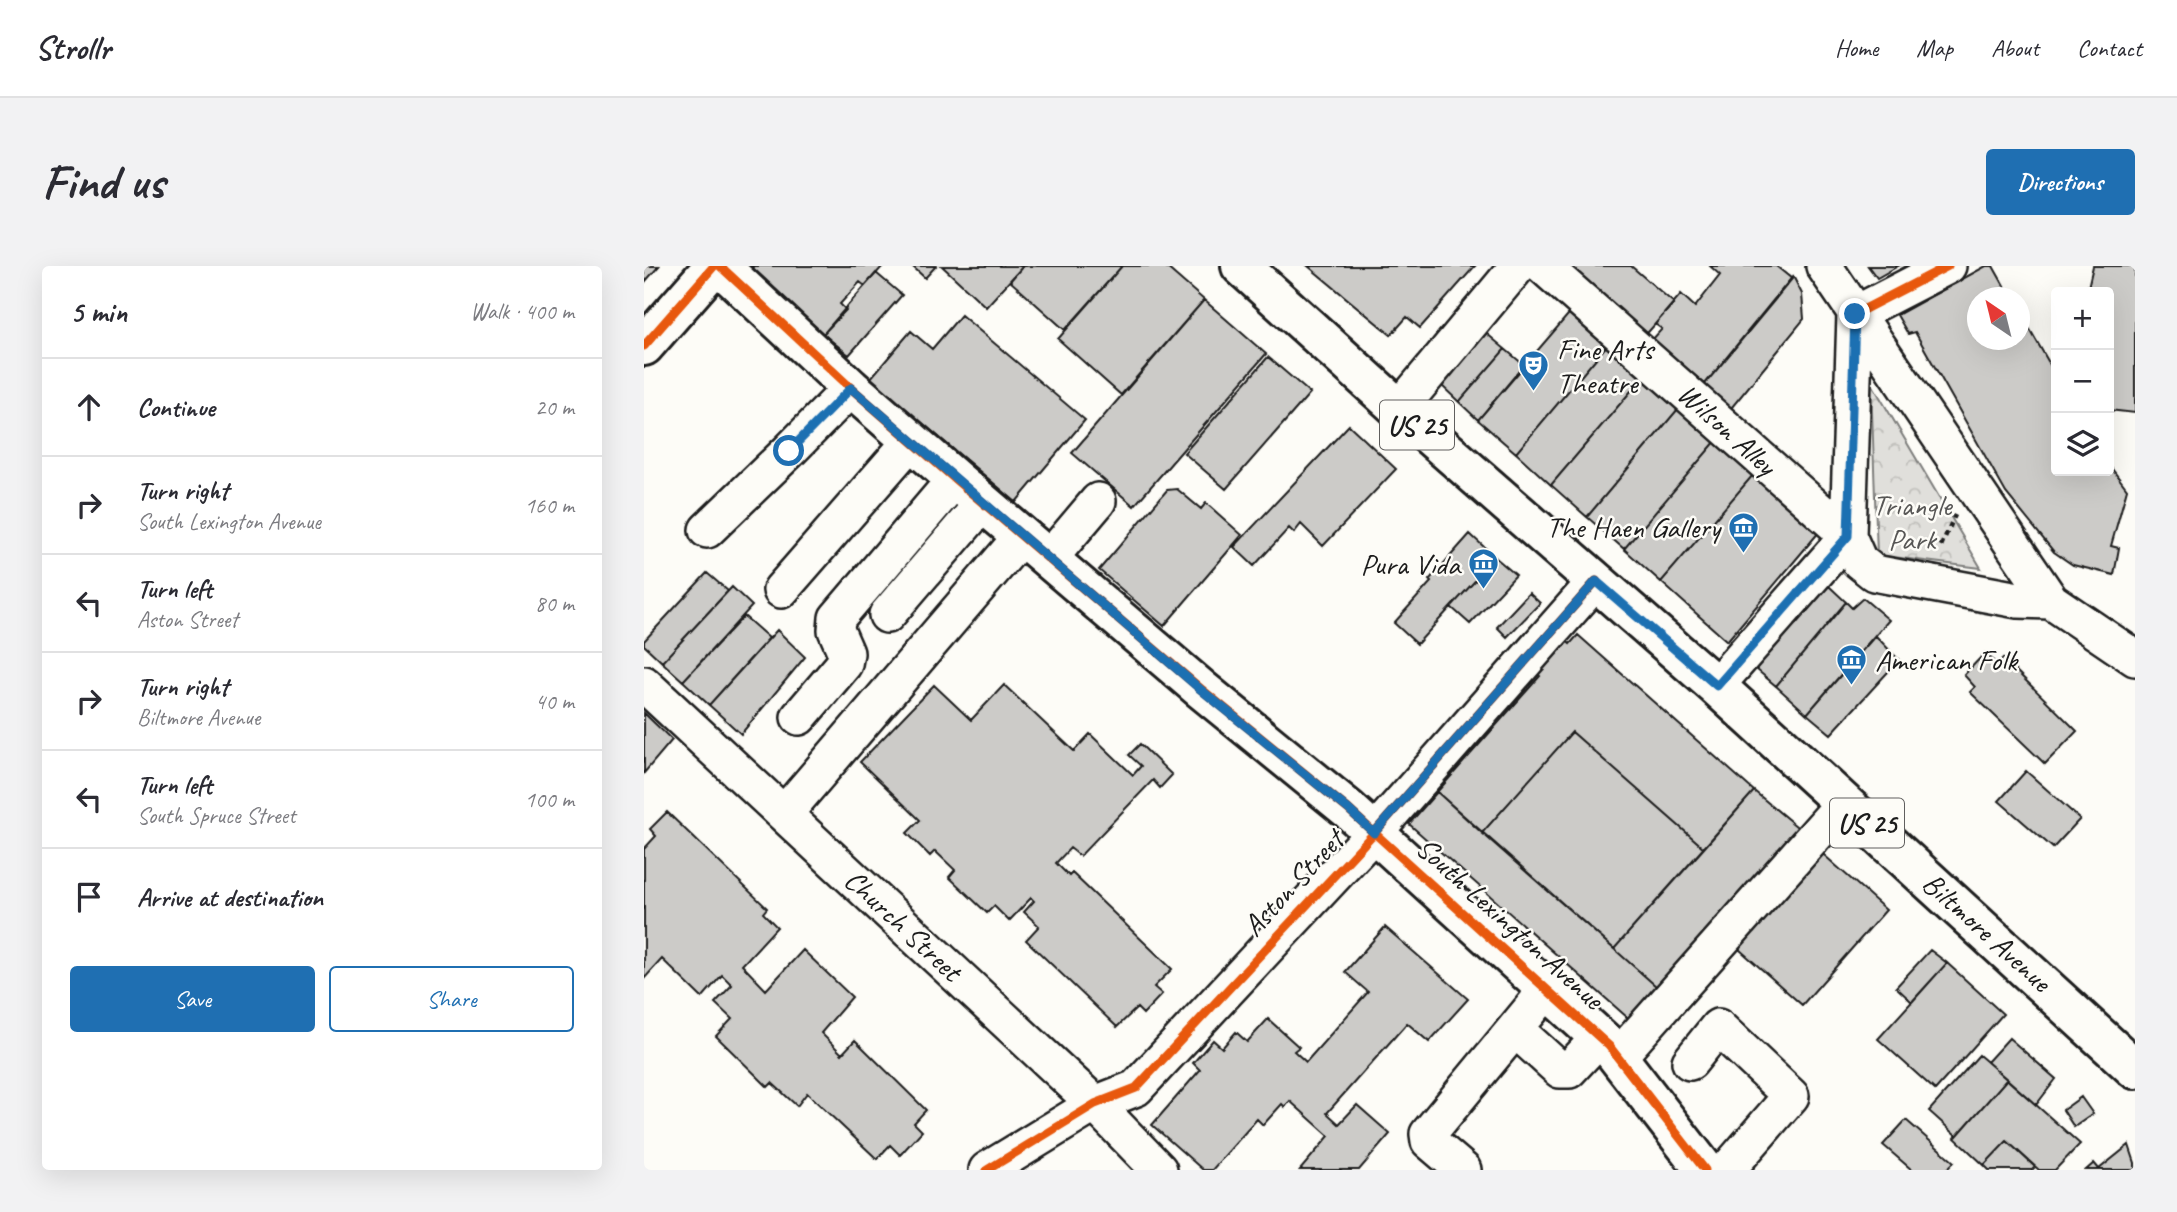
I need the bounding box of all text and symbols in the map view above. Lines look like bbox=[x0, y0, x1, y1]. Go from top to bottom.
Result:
text: Strollr bbox=[35, 27, 110, 69]
text: Home bbox=[1835, 33, 1878, 63]
text: Map bbox=[1916, 33, 1953, 63]
text: About bbox=[1991, 33, 2039, 63]
text: Contact bbox=[2077, 33, 2142, 63]
button: Directions bbox=[1986, 149, 2135, 215]
text: Find us bbox=[42, 151, 164, 213]
north arrow bbox=[1967, 287, 2030, 350]
map controls bbox=[2051, 287, 2114, 476]
button: + bbox=[2051, 287, 2114, 350]
text: 5 min bbox=[70, 293, 127, 331]
text: Walk · 400 m bbox=[470, 297, 574, 326]
route end bbox=[1839, 298, 1870, 329]
place label: Fine Arts Theatre bbox=[1557, 330, 1656, 402]
theatre icon: Fine Arts Theatre bbox=[1517, 349, 1551, 393]
button: − bbox=[2051, 350, 2114, 413]
street label: Wilson Alley bbox=[1670, 375, 1786, 485]
icon: ahead bbox=[70, 388, 108, 426]
text: Continue bbox=[137, 391, 215, 424]
text: 20 m bbox=[535, 393, 574, 422]
road number: US 25 bbox=[1380, 400, 1454, 450]
button: layers bbox=[2051, 413, 2114, 476]
route start bbox=[773, 435, 804, 466]
text: Turn right bbox=[137, 474, 228, 507]
icon: right bbox=[70, 486, 108, 524]
park label: Triangle Park bbox=[1873, 486, 1954, 558]
text: 160 m bbox=[525, 491, 574, 520]
text: South Lexington Avenue bbox=[137, 507, 321, 536]
place label: The Haen Gallery bbox=[1546, 508, 1723, 546]
museum icon: The Haen Gallery bbox=[1726, 510, 1760, 554]
place label: Pura Vida bbox=[1361, 545, 1462, 583]
museum icon: Pura Vida bbox=[1466, 547, 1500, 591]
text: Turn left bbox=[137, 572, 212, 605]
icon: left bbox=[70, 584, 108, 622]
text: 80 m bbox=[535, 589, 574, 618]
text: Aston Street bbox=[137, 605, 238, 634]
place label: American Folk bbox=[1875, 641, 2019, 679]
museum icon: American Folk bbox=[1835, 643, 1869, 687]
text: Turn right bbox=[137, 670, 228, 703]
icon: right bbox=[70, 682, 108, 720]
text: 40 m bbox=[535, 687, 574, 716]
text: Biltmore Avenue bbox=[137, 703, 260, 732]
text: Turn left bbox=[137, 768, 212, 801]
icon: left bbox=[70, 780, 108, 818]
text: 100 m bbox=[525, 785, 574, 814]
road number: US 25 bbox=[1830, 798, 1904, 848]
text: South Spruce Street bbox=[137, 801, 296, 830]
street label: Aston Street bbox=[1234, 819, 1355, 944]
street label: South Lexington Avenue bbox=[1408, 829, 1613, 1019]
street label: Church Street bbox=[836, 861, 972, 991]
street label: Biltmore Avenue bbox=[1915, 864, 2061, 1001]
icon: arrive bbox=[70, 878, 108, 916]
text: Arrive at destination bbox=[137, 881, 323, 914]
button: Save bbox=[70, 966, 315, 1032]
button: Share bbox=[329, 966, 574, 1032]

